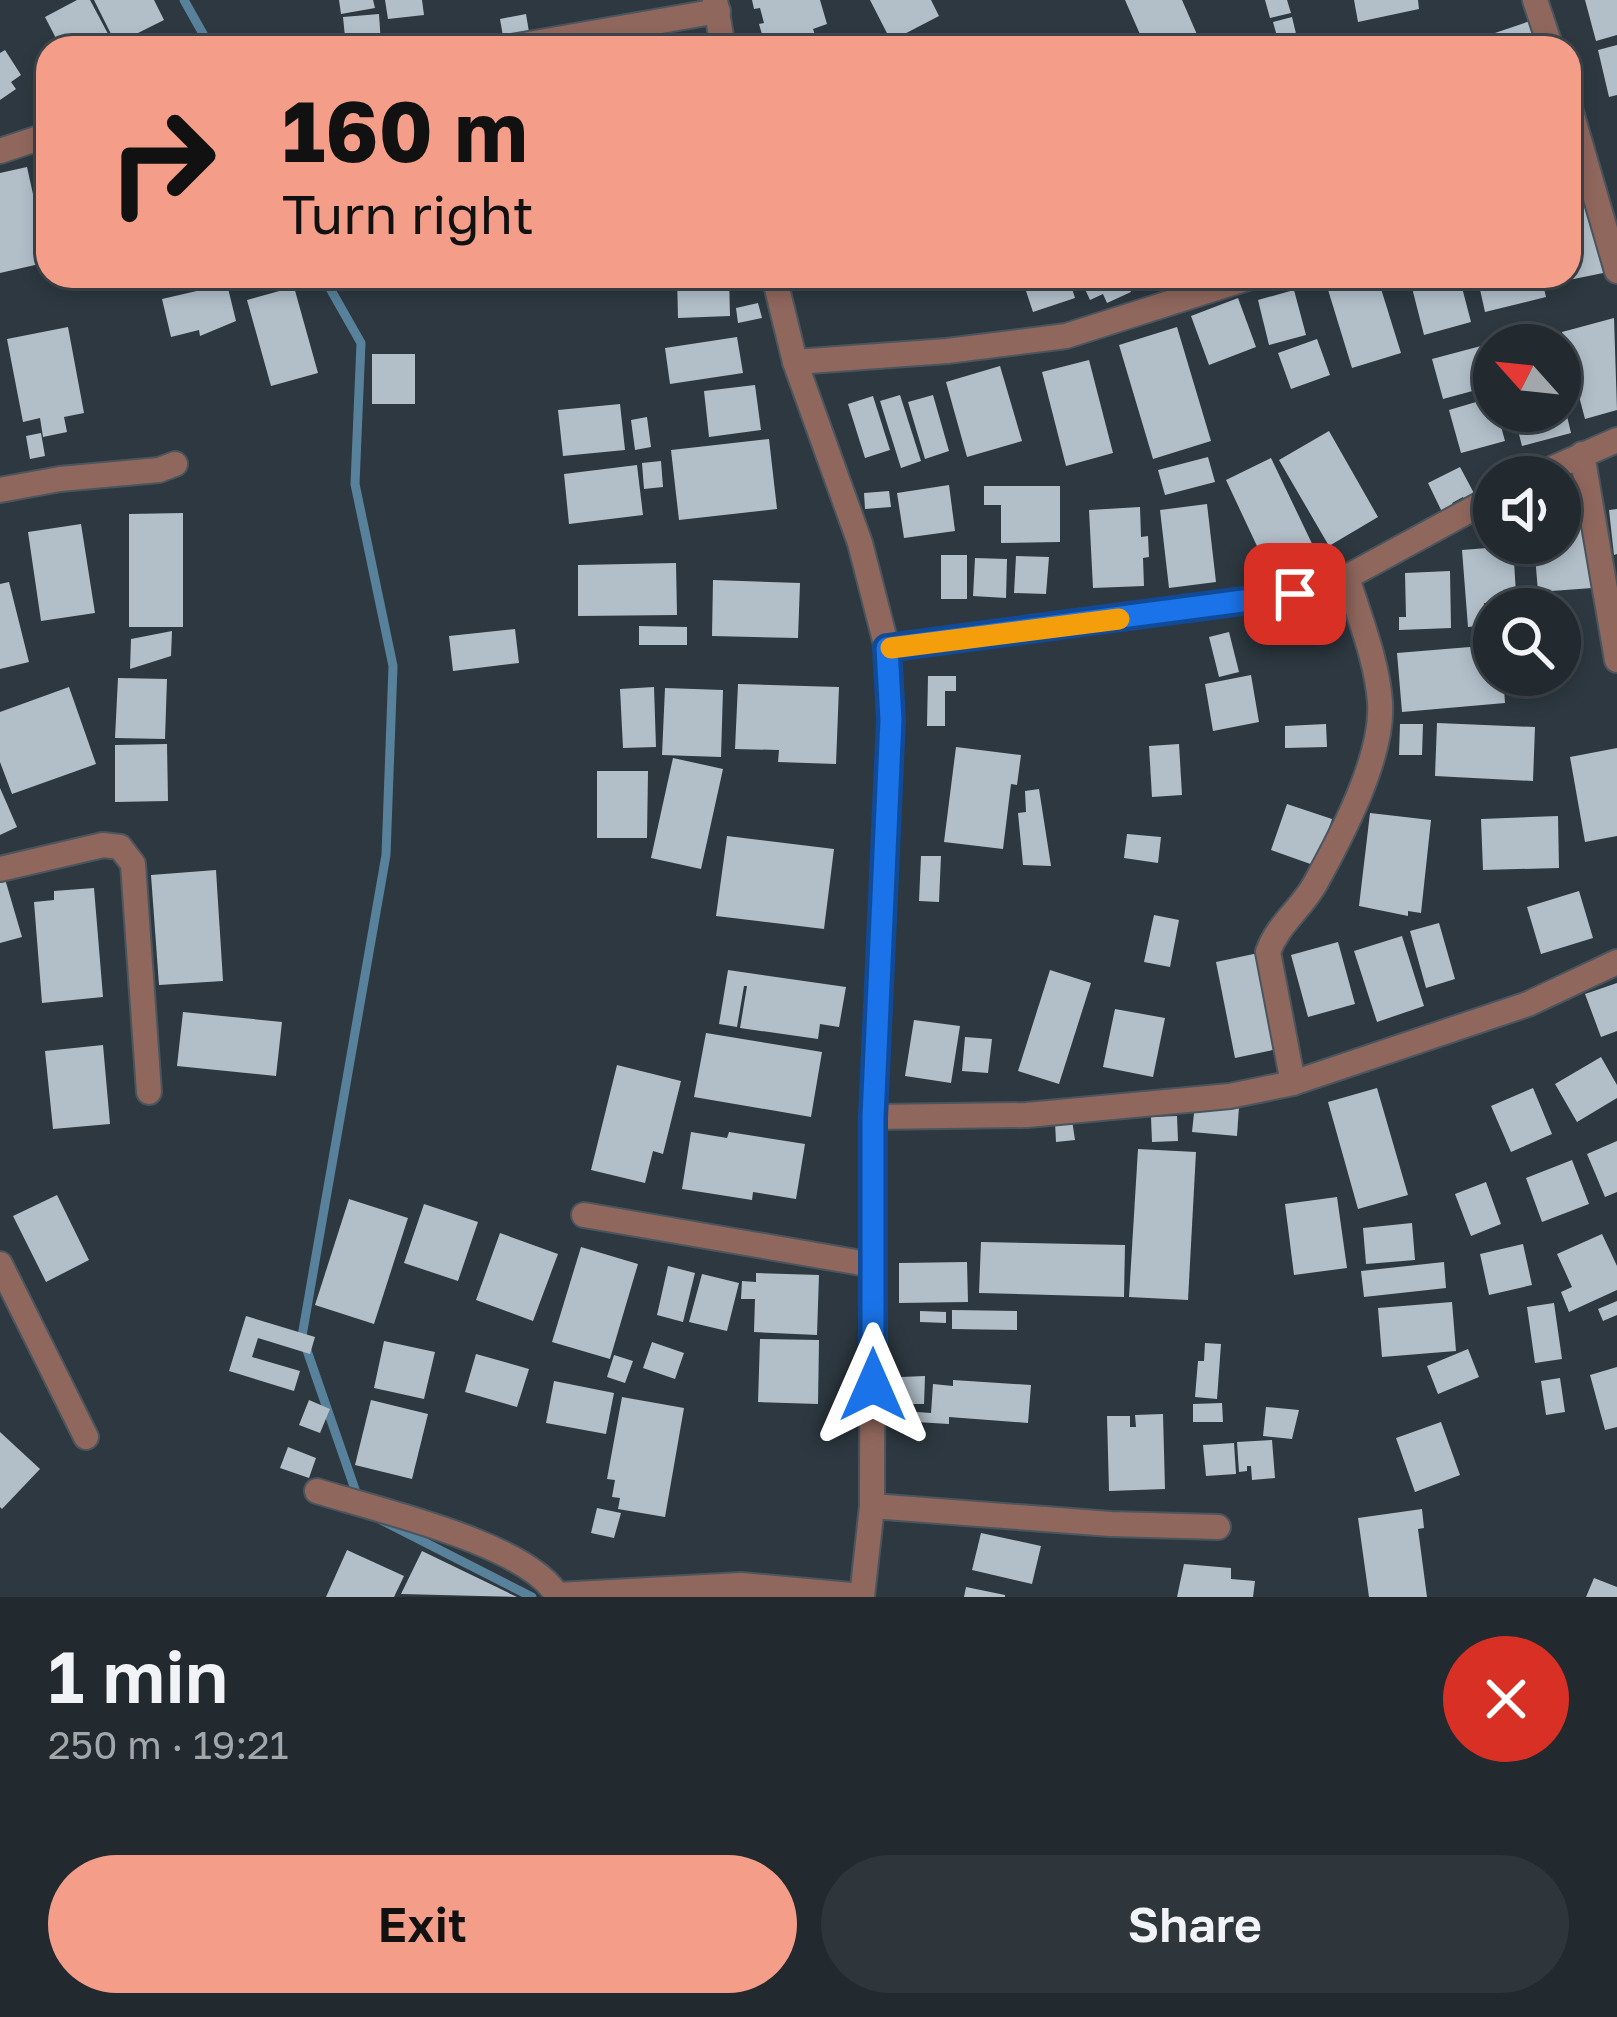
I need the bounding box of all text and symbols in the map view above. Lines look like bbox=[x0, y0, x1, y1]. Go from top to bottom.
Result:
text: 160 m bbox=[282, 80, 528, 180]
icon: right bbox=[84, 84, 240, 240]
text: Turn right bbox=[282, 181, 534, 246]
north arrow bbox=[1473, 324, 1581, 432]
map controls bbox=[1473, 324, 1581, 696]
button: sound bbox=[1473, 456, 1581, 564]
pin bbox=[1244, 543, 1346, 645]
icon: arrive bbox=[1262, 561, 1328, 627]
button: search bbox=[1473, 588, 1581, 696]
position arrow bbox=[810, 1322, 936, 1448]
text: 1 min bbox=[48, 1632, 228, 1719]
button: close bbox=[1443, 1636, 1569, 1762]
text: 250 m · 19:21 bbox=[48, 1721, 289, 1768]
button: Exit bbox=[48, 1855, 797, 1993]
button: Share bbox=[821, 1855, 1569, 1993]

